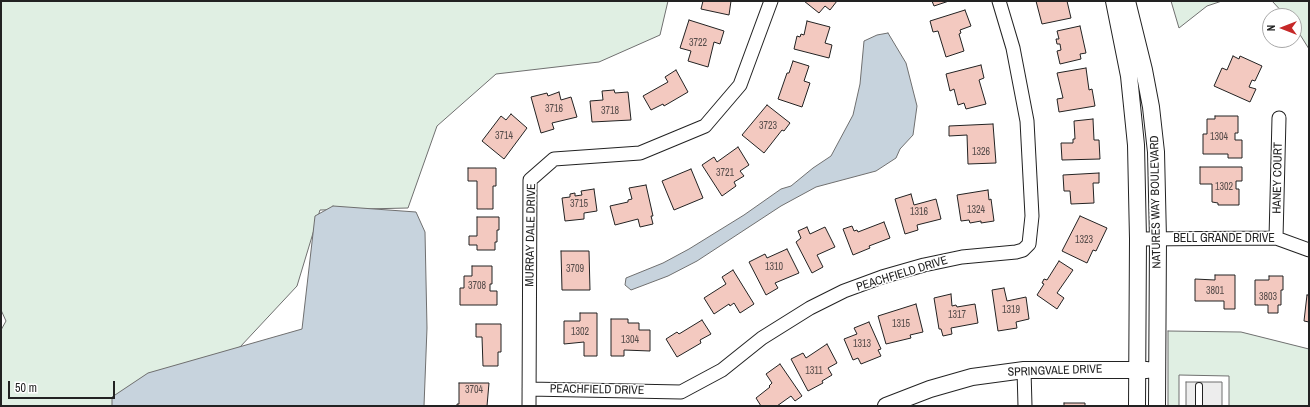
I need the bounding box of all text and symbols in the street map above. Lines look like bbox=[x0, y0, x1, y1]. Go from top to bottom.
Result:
north arrow bbox=[1262, 8, 1302, 48]
text: N bbox=[1264, 25, 1278, 31]
house number: 3722 bbox=[689, 37, 707, 49]
house number: 3716 bbox=[545, 103, 563, 115]
house number: 3718 bbox=[601, 105, 619, 117]
house number: 3723 bbox=[759, 120, 777, 132]
house number: 3714 bbox=[495, 130, 513, 142]
house number: 1304 bbox=[1210, 131, 1228, 143]
street label: NATURES WAY BOULEVARD bbox=[1148, 135, 1164, 269]
street label: HANEY COURT bbox=[1270, 142, 1286, 214]
house number: 1326 bbox=[972, 146, 990, 158]
house number: 3721 bbox=[716, 167, 734, 179]
house number: 1302 bbox=[1215, 181, 1233, 193]
street label: MURRAY DALE DRIVE bbox=[523, 183, 539, 287]
house number: 3715 bbox=[570, 198, 588, 210]
house number: 1324 bbox=[967, 204, 985, 216]
house number: 1316 bbox=[910, 206, 928, 218]
street label: BELL GRANDE DRIVE bbox=[1173, 232, 1275, 246]
house number: 1323 bbox=[1075, 234, 1093, 246]
street label: PEACHFIELD DRIVE bbox=[855, 253, 949, 295]
house number: 1310 bbox=[765, 261, 783, 273]
house number: 3709 bbox=[566, 263, 584, 275]
house number: 3708 bbox=[468, 280, 486, 292]
house number: 3801 bbox=[1206, 285, 1224, 297]
house number: 3803 bbox=[1259, 291, 1277, 303]
house number: 1319 bbox=[1002, 304, 1020, 316]
house number: 1317 bbox=[948, 309, 966, 321]
house number: 1315 bbox=[892, 318, 910, 330]
house number: 1302 bbox=[571, 326, 589, 338]
house number: 1304 bbox=[621, 334, 639, 346]
house number: 1313 bbox=[853, 338, 871, 350]
street label: SPRINGVALE DRIVE bbox=[1007, 362, 1103, 380]
house number: 1311 bbox=[805, 365, 823, 377]
scale bar bbox=[10, 373, 117, 399]
text: 50 m bbox=[15, 380, 37, 396]
street label: PEACHFIELD DRIVE bbox=[550, 382, 644, 398]
house number: 3704 bbox=[465, 384, 483, 396]

